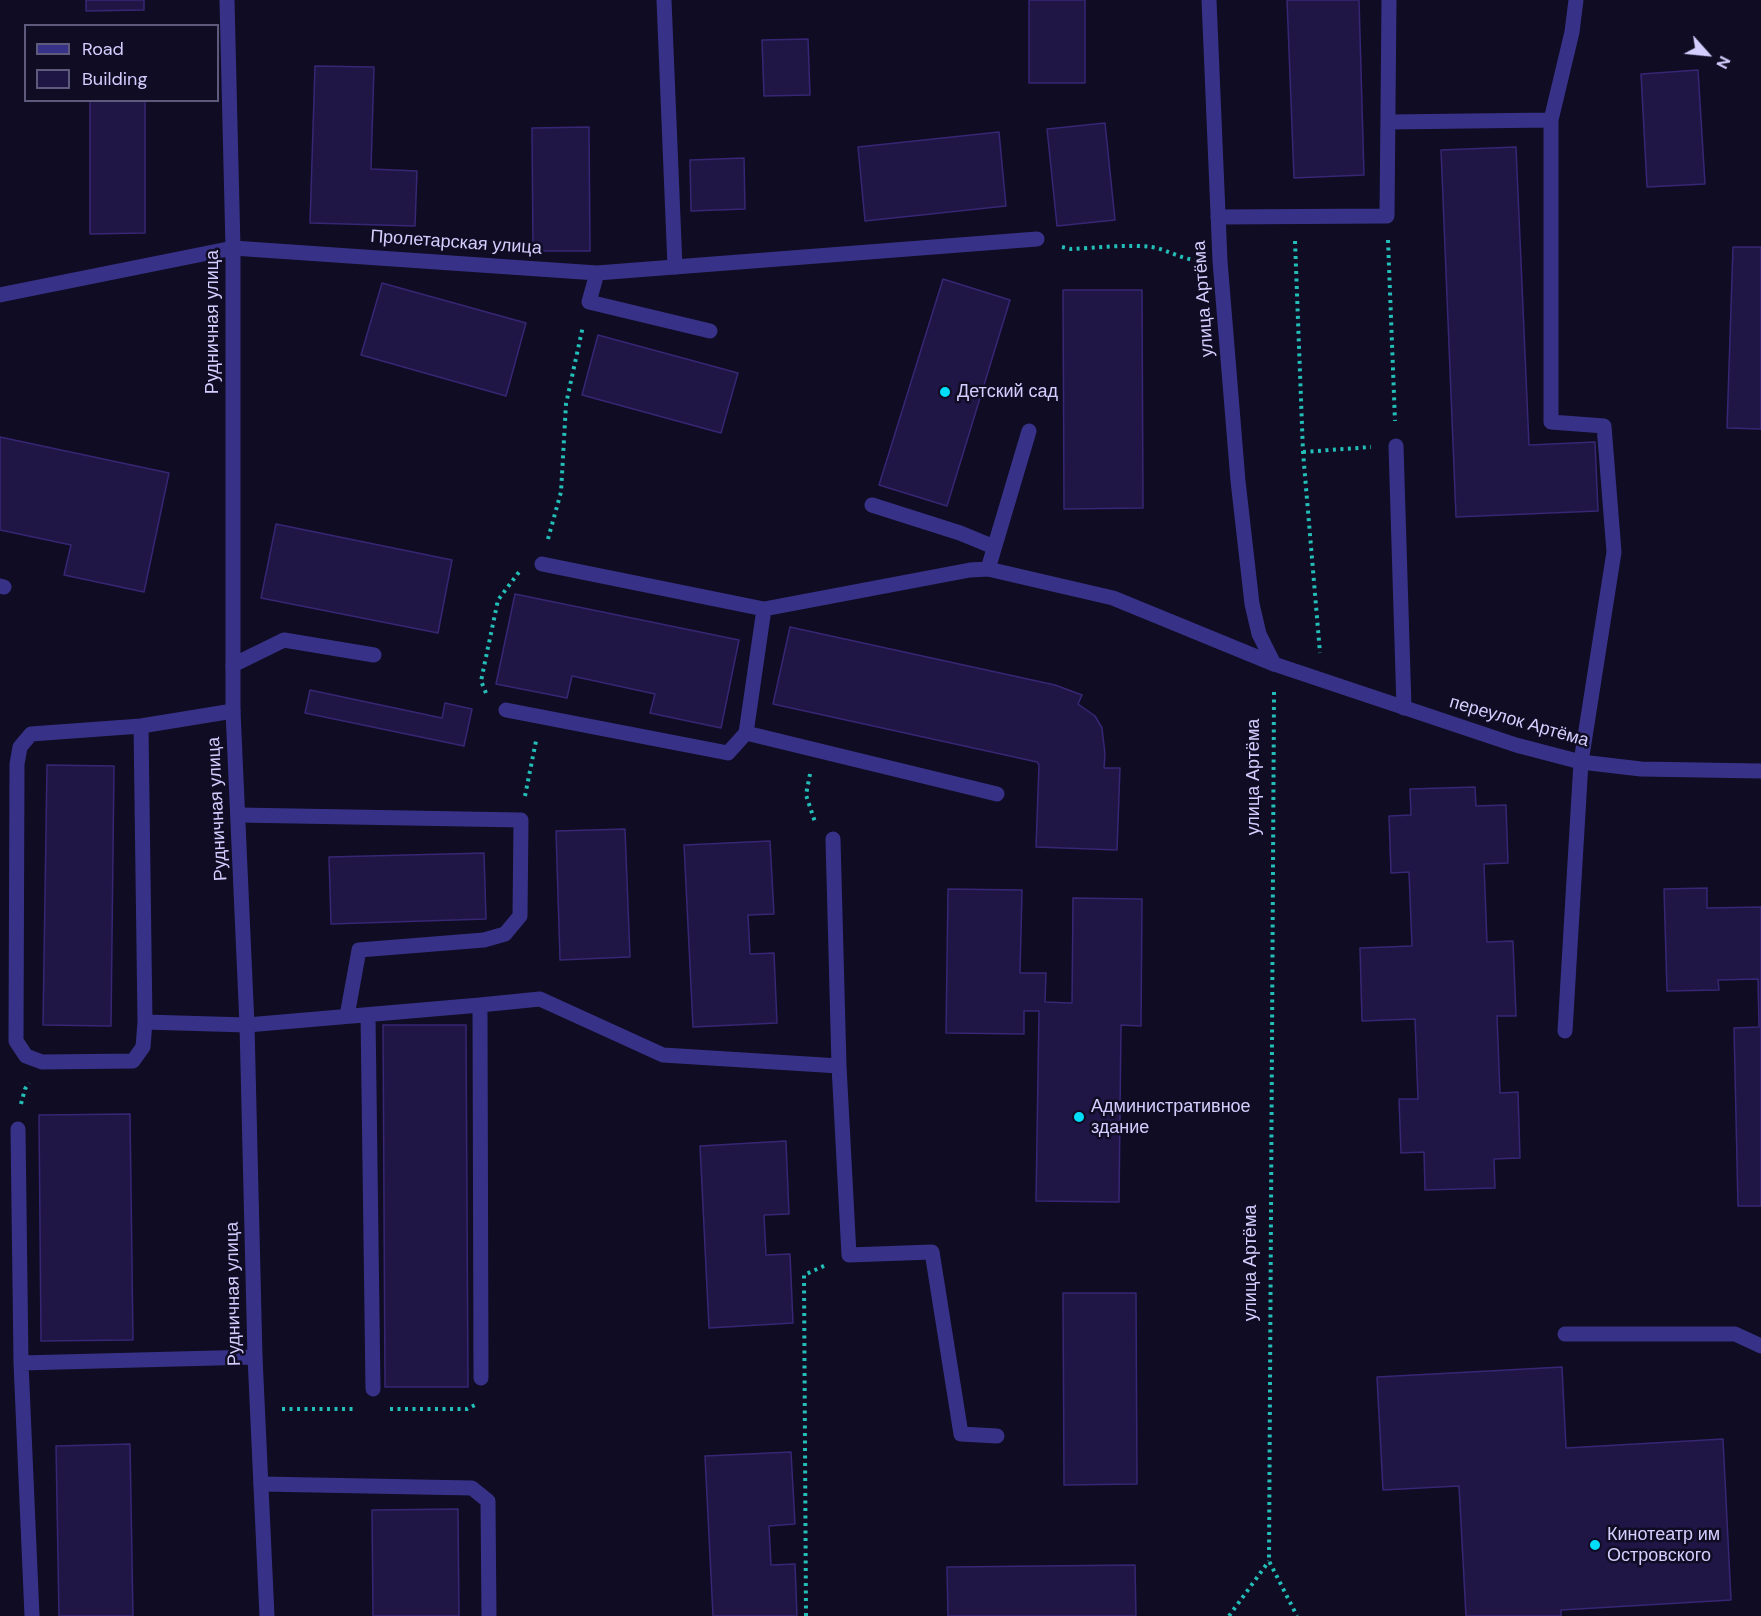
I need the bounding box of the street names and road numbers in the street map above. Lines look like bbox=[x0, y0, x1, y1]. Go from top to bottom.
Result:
street label: Пролетарская улица bbox=[370, 226, 542, 260]
street label: улица Артёма bbox=[1189, 240, 1219, 358]
street label: Рудничная улица bbox=[202, 250, 224, 394]
street label: переулок Артёма bbox=[1447, 692, 1591, 752]
street label: улица Артёма bbox=[1243, 719, 1265, 835]
street label: Рудничная улица bbox=[203, 736, 233, 882]
street label: улица Артёма bbox=[1240, 1205, 1262, 1321]
street label: Рудничная улица bbox=[222, 1222, 246, 1366]

